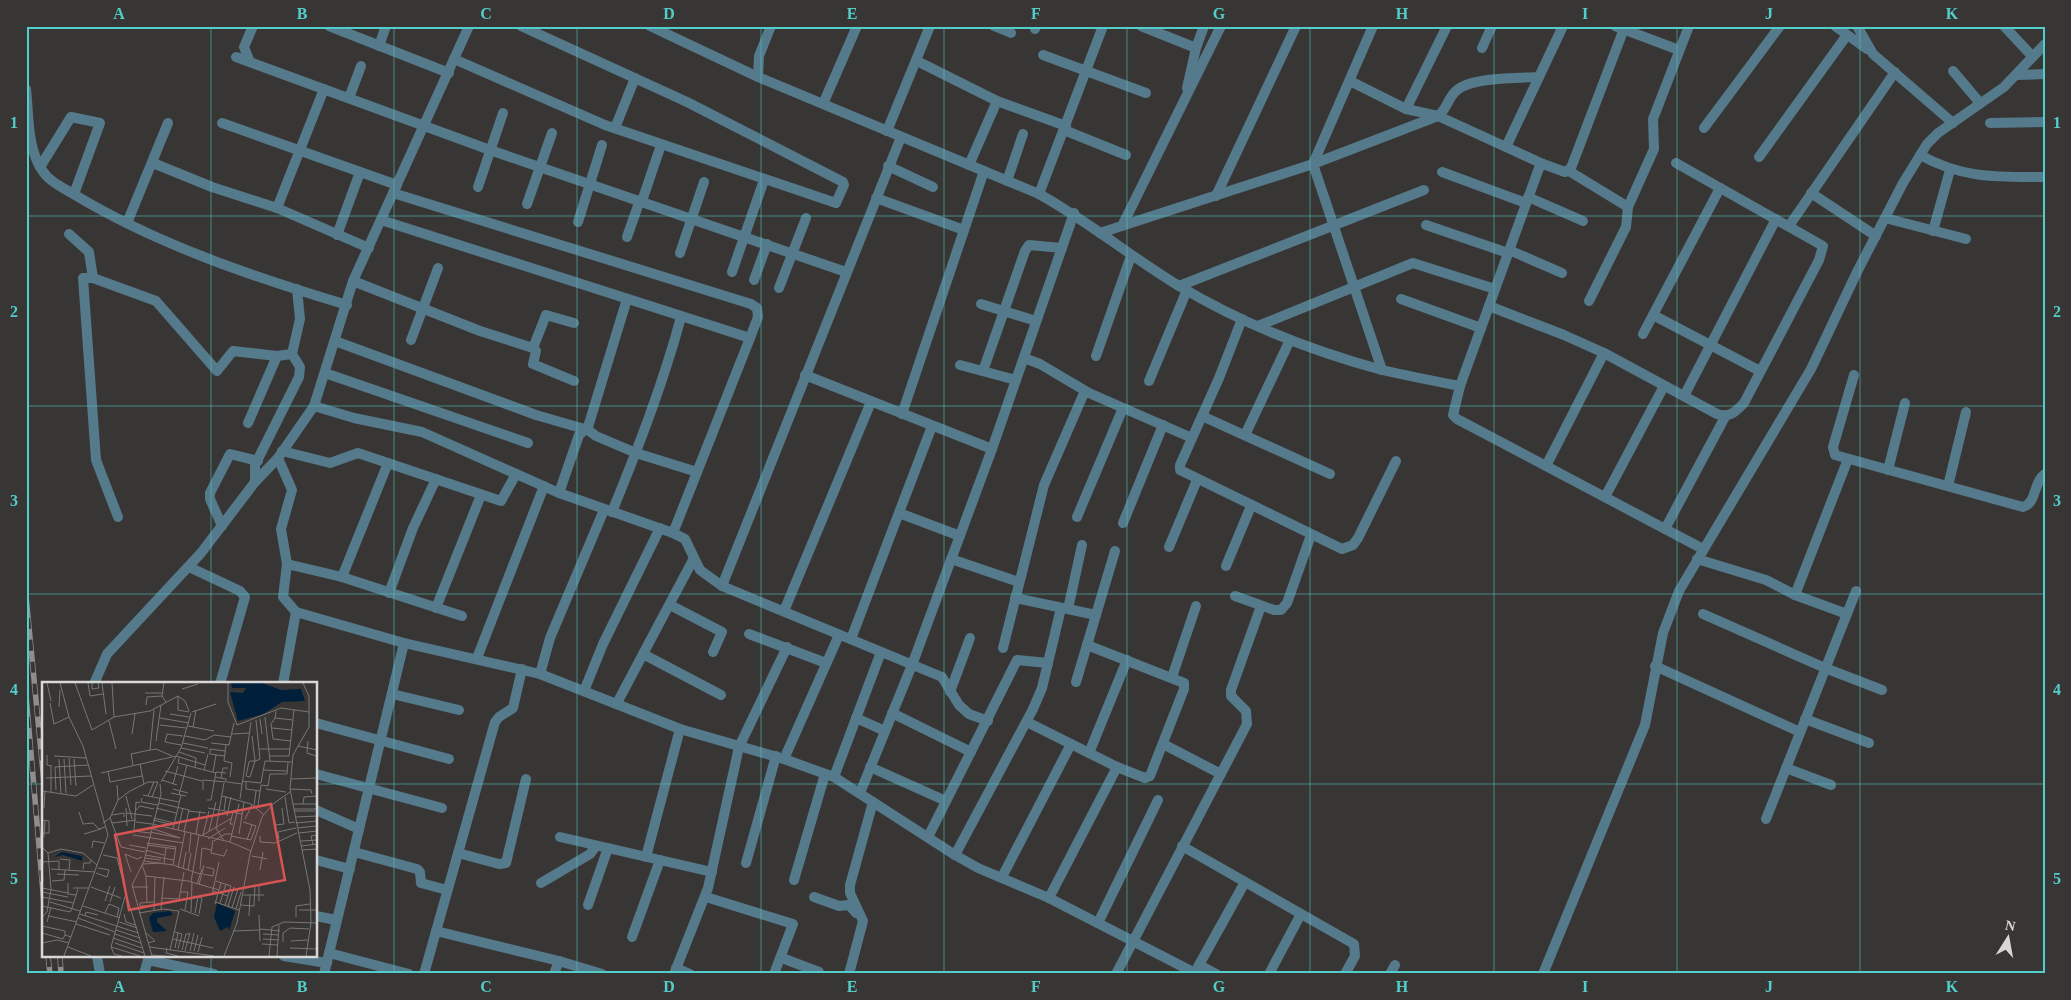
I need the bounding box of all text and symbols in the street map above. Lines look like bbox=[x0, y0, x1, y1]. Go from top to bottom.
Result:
text: A bbox=[113, 5, 125, 22]
text: B bbox=[297, 5, 308, 22]
text: C bbox=[480, 5, 492, 22]
text: D bbox=[663, 5, 675, 22]
text: E bbox=[847, 5, 857, 22]
text: F bbox=[1031, 5, 1041, 22]
text: G bbox=[1213, 5, 1226, 22]
text: H bbox=[1396, 5, 1409, 22]
text: I bbox=[1582, 5, 1588, 22]
text: J bbox=[1765, 5, 1773, 22]
text: K bbox=[1946, 5, 1959, 22]
text: 1 bbox=[10, 114, 18, 131]
text: 1 bbox=[2053, 114, 2061, 131]
text: 2 bbox=[10, 303, 18, 320]
text: 2 bbox=[2053, 303, 2061, 320]
text: 3 bbox=[10, 492, 18, 509]
text: 3 bbox=[2053, 492, 2061, 509]
text: 4 bbox=[10, 681, 18, 698]
text: 4 bbox=[2053, 681, 2061, 698]
inset map bbox=[42, 682, 318, 958]
text: 5 bbox=[10, 870, 18, 887]
text: 5 bbox=[2053, 870, 2061, 887]
north arrow bbox=[1984, 912, 2034, 962]
text: N bbox=[2004, 917, 2017, 934]
text: A bbox=[113, 978, 125, 995]
text: B bbox=[297, 978, 308, 995]
text: C bbox=[480, 978, 492, 995]
text: D bbox=[663, 978, 675, 995]
text: E bbox=[847, 978, 857, 995]
text: F bbox=[1031, 978, 1041, 995]
text: G bbox=[1213, 978, 1226, 995]
text: H bbox=[1396, 978, 1409, 995]
text: I bbox=[1582, 978, 1588, 995]
text: J bbox=[1765, 978, 1773, 995]
text: K bbox=[1946, 978, 1959, 995]

